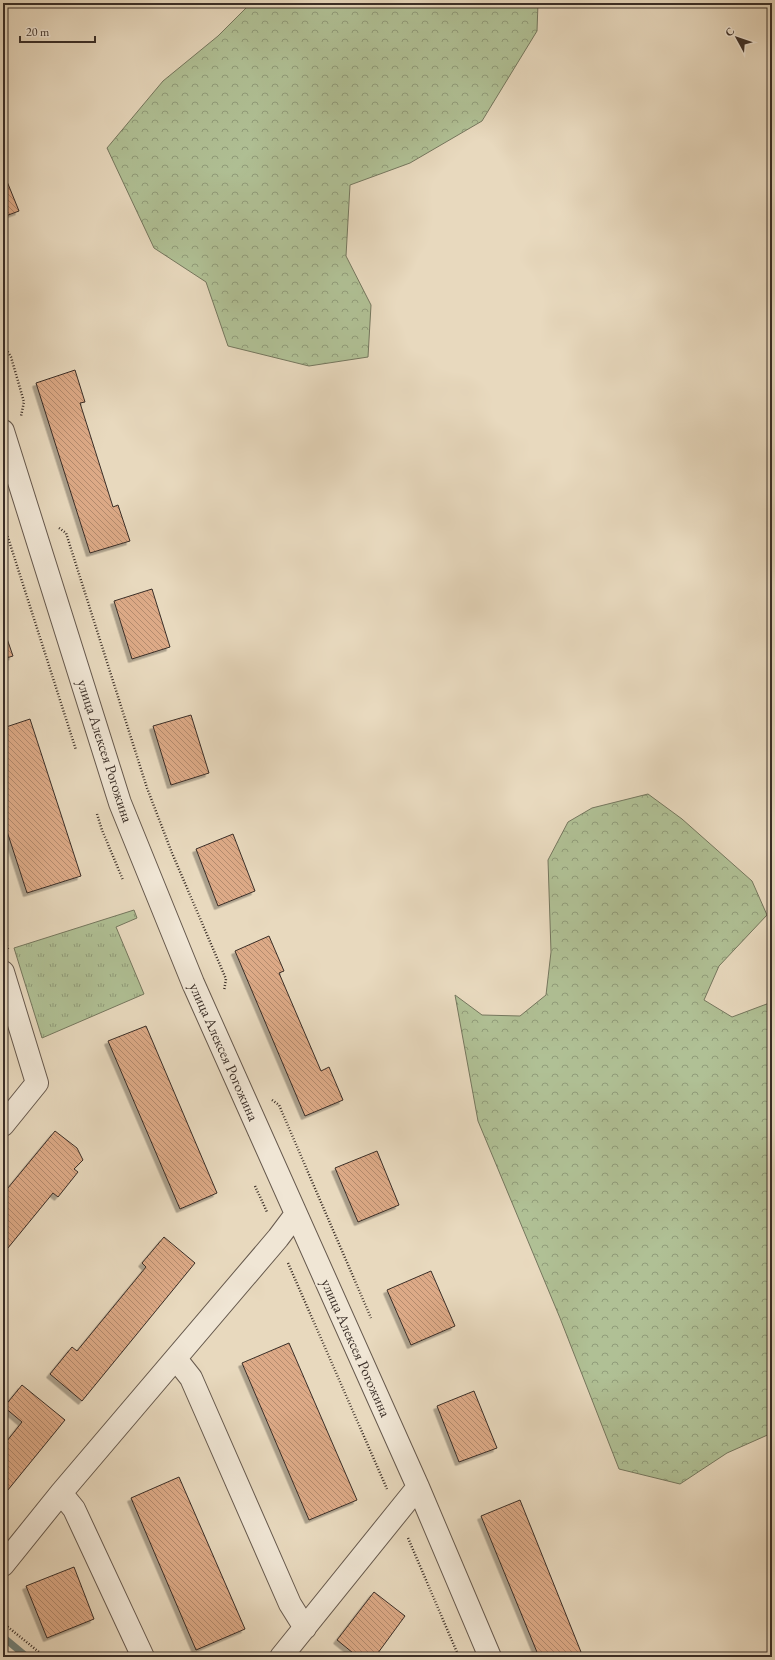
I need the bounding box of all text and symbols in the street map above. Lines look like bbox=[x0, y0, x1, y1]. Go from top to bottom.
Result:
scale bar bbox=[20, 18, 95, 44]
north arrow bbox=[717, 18, 757, 58]
text: 20 m bbox=[26, 24, 50, 40]
text: С bbox=[721, 24, 737, 39]
street label: улица Алексея Рогожина bbox=[73, 677, 138, 825]
street label: улица Алексея Рогожина bbox=[185, 980, 263, 1124]
street label: улица Алексея Рогожина bbox=[317, 1276, 395, 1420]

